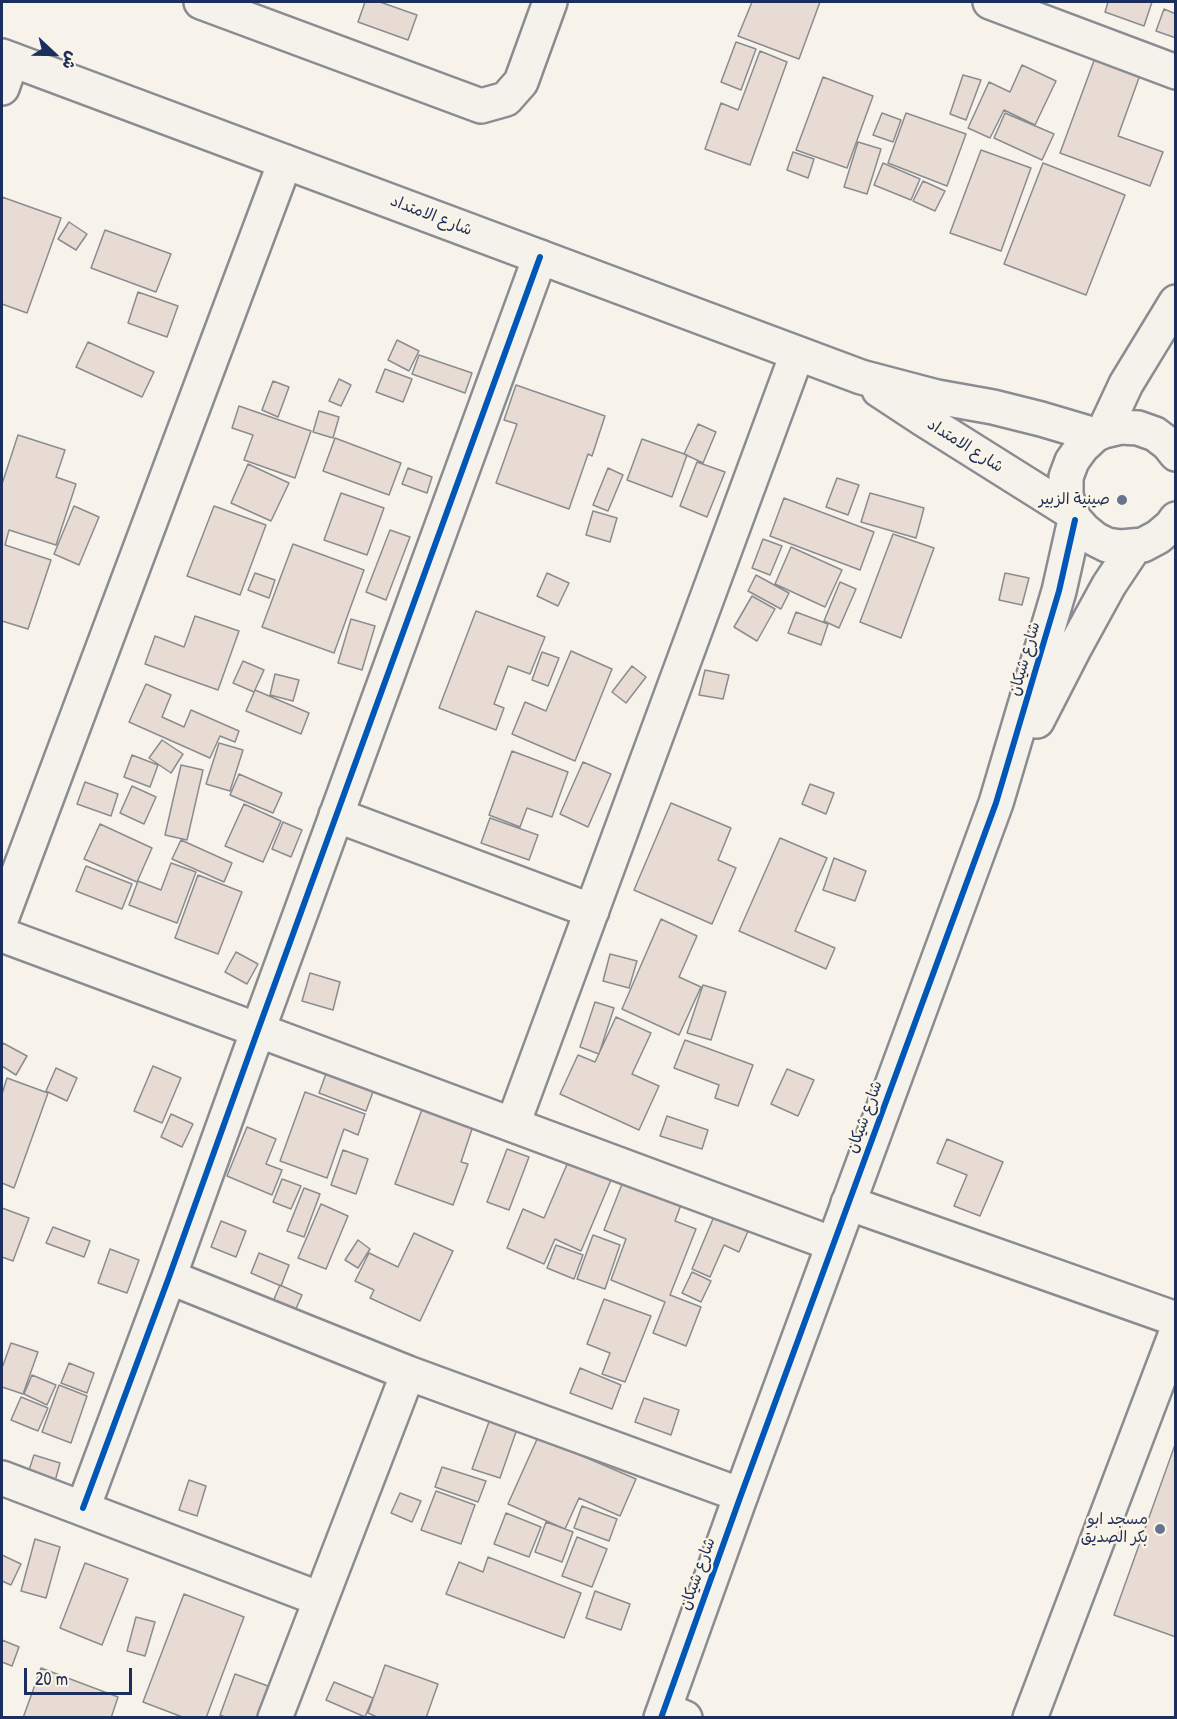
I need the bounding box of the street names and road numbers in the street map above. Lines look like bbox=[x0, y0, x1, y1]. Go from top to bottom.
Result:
street label: شارع الامتداد bbox=[387, 192, 475, 240]
street label: شارع الامتداد bbox=[923, 415, 1007, 477]
street label: شارع شيكان bbox=[1005, 620, 1045, 698]
street label: شارع شيكان bbox=[843, 1078, 887, 1156]
street label: شارع شيكان bbox=[676, 1535, 720, 1613]

